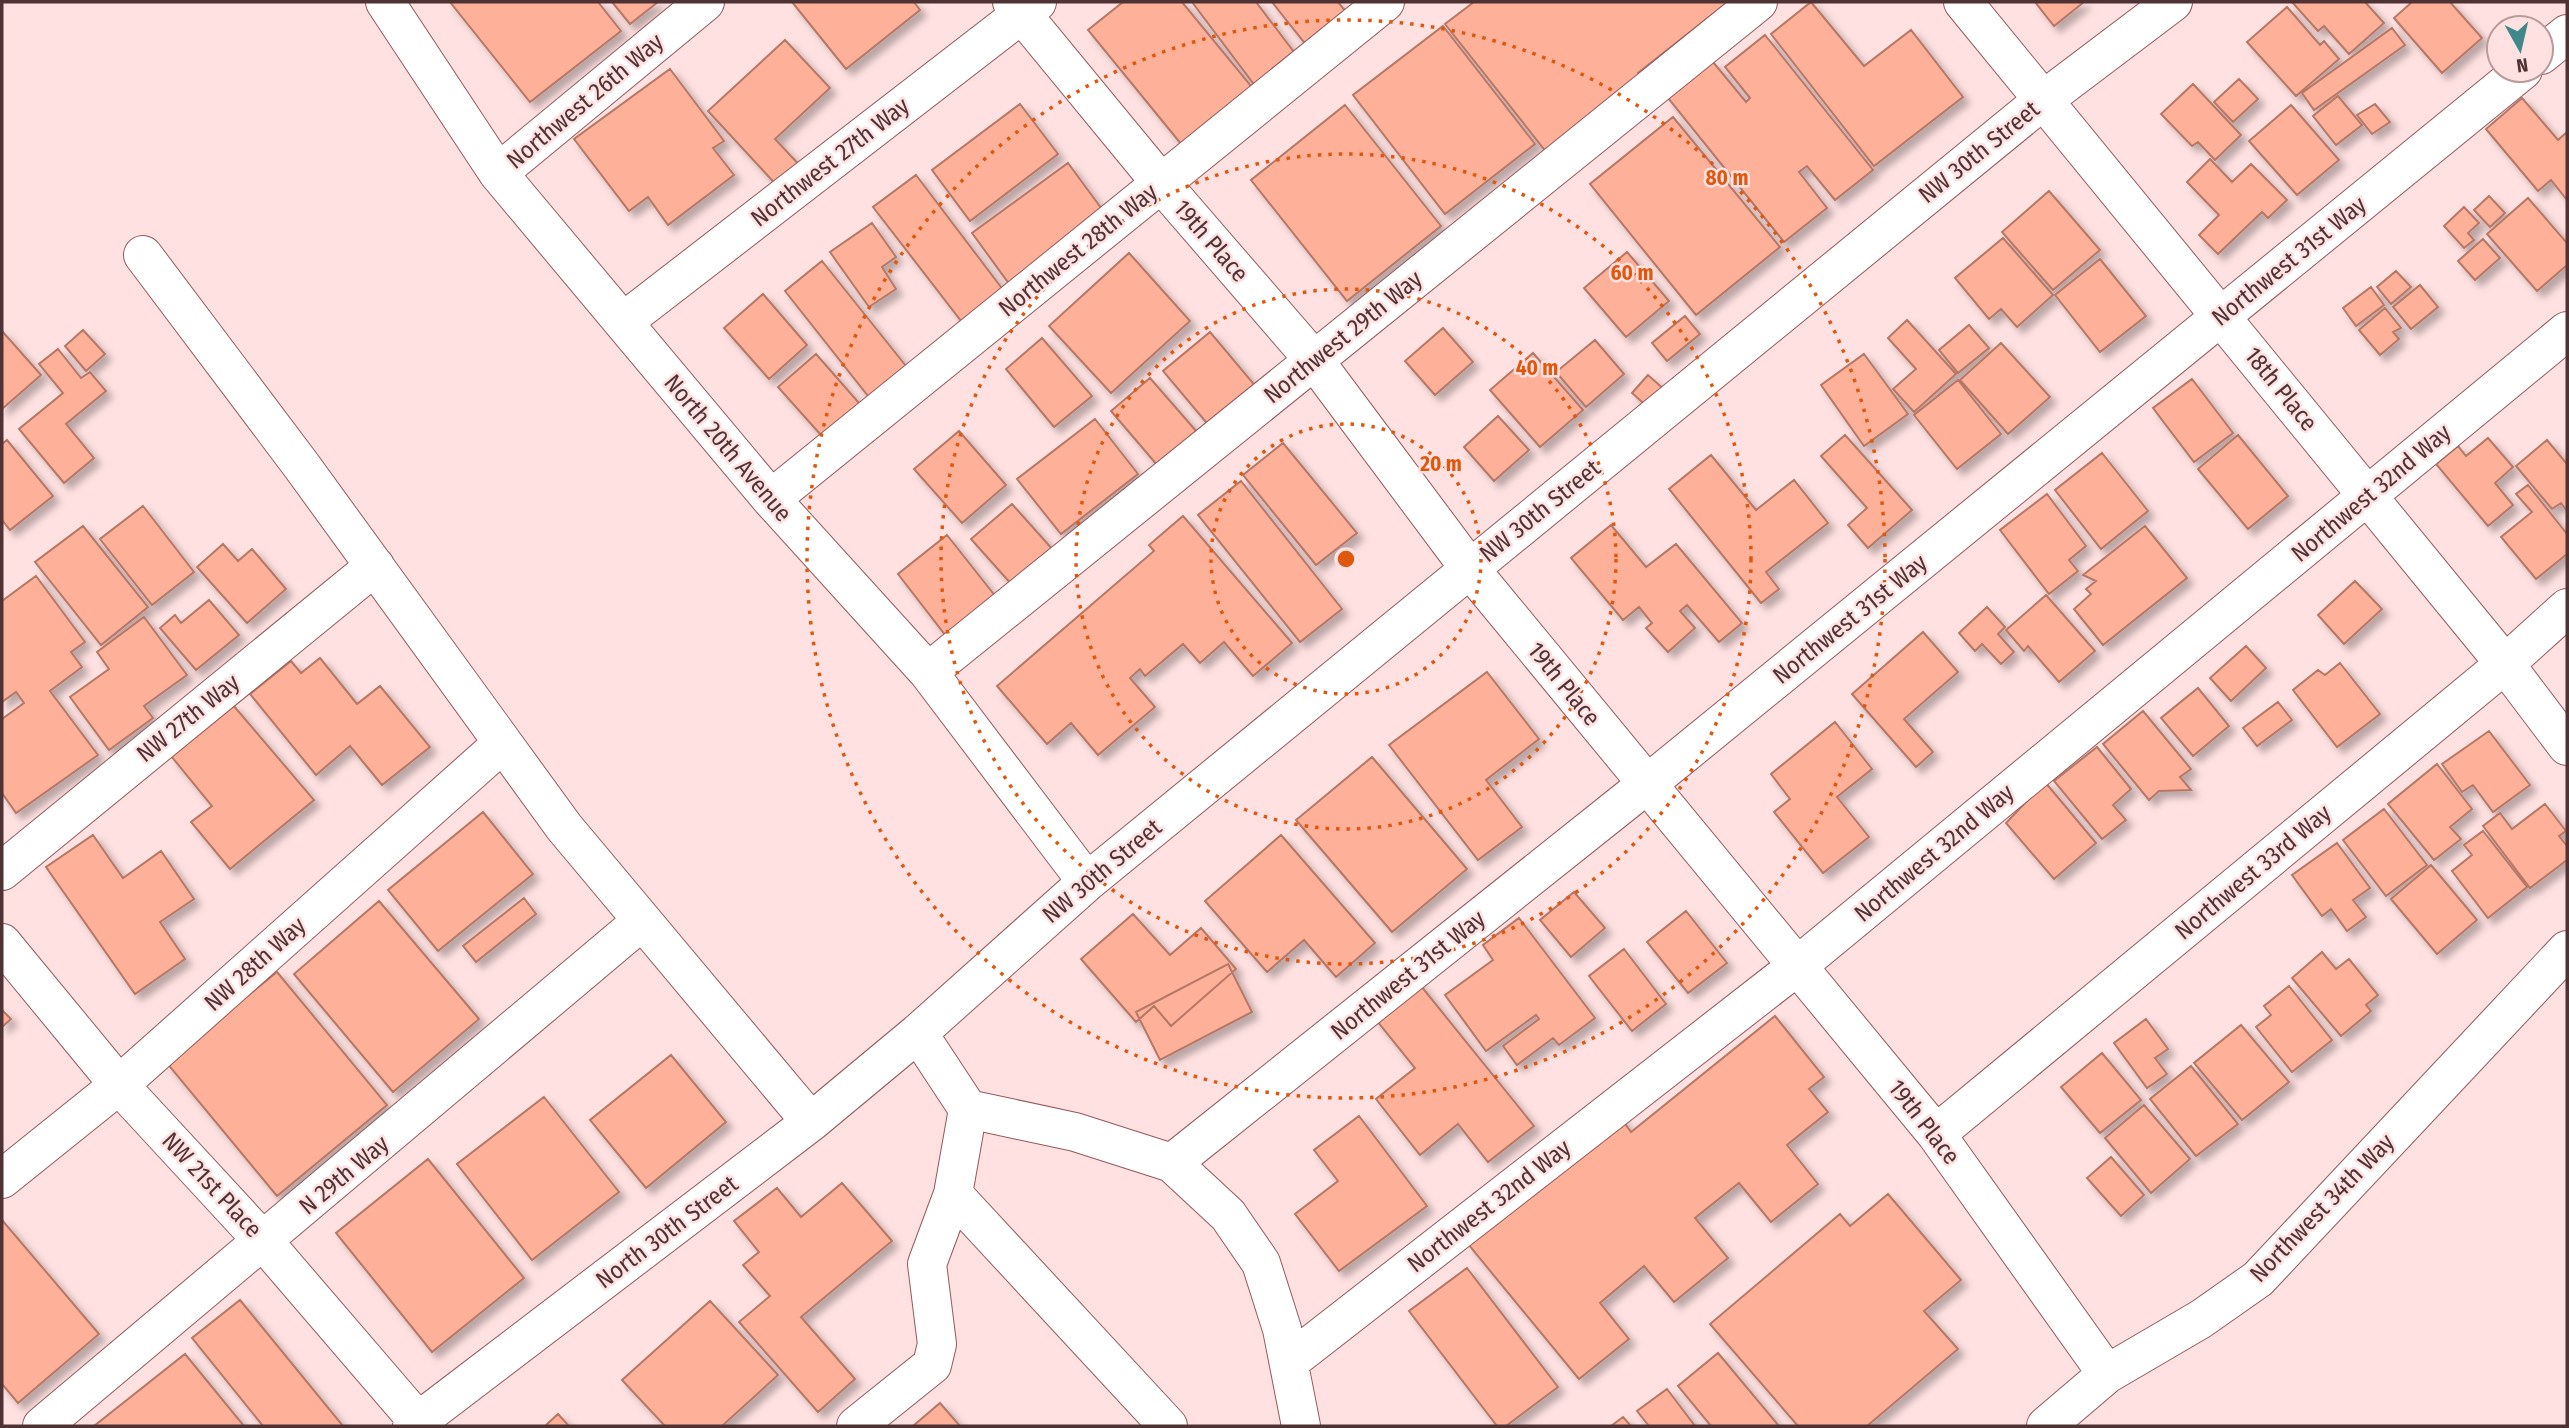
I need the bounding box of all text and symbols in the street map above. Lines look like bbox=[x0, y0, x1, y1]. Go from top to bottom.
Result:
north arrow bbox=[2485, 14, 2555, 84]
street label: Northwest 26th Way bbox=[501, 27, 669, 175]
text: N bbox=[2515, 53, 2530, 78]
street label: Northwest 27th Way bbox=[745, 91, 915, 232]
street label: NW 30th Street bbox=[1913, 95, 2045, 209]
text: 80 m bbox=[1706, 165, 1748, 191]
street label: Northwest 28th Way bbox=[993, 177, 1163, 322]
street label: Northwest 31st Way bbox=[2206, 190, 2372, 332]
street label: 19th Place bbox=[1168, 194, 1254, 288]
text: 60 m bbox=[1611, 260, 1653, 286]
street label: Northwest 29th Way bbox=[1258, 265, 1428, 409]
street label: 18th Place bbox=[2239, 342, 2323, 436]
text: 40 m bbox=[1516, 355, 1558, 381]
street label: North 20th Avenue bbox=[658, 369, 798, 527]
street label: Northwest 32nd Way bbox=[2286, 418, 2456, 568]
text: 20 m bbox=[1419, 451, 1462, 477]
street label: NW 30th Street bbox=[1474, 454, 1606, 568]
centre of rings bbox=[1334, 547, 1358, 571]
street label: Northwest 31st Way bbox=[1767, 548, 1933, 690]
street label: 19th Place bbox=[1522, 637, 1606, 731]
street label: NW 27th Way bbox=[131, 668, 245, 768]
street label: Northwest 32nd Way bbox=[1849, 778, 2019, 928]
street label: Northwest 33rd Way bbox=[2169, 799, 2337, 945]
street label: NW 30th Street bbox=[1037, 813, 1167, 929]
street label: Northwest 31st Way bbox=[1325, 904, 1491, 1046]
street label: NW 28th Way bbox=[199, 911, 312, 1017]
street label: 19th Place bbox=[1882, 1074, 1966, 1170]
street label: NW 21st Place bbox=[156, 1127, 268, 1243]
street label: Northwest 34th Way bbox=[2244, 1128, 2400, 1288]
street label: N 29th Way bbox=[294, 1129, 395, 1220]
street label: Northwest 32nd Way bbox=[1402, 1133, 1576, 1278]
street label: North 30th Street bbox=[591, 1170, 744, 1294]

